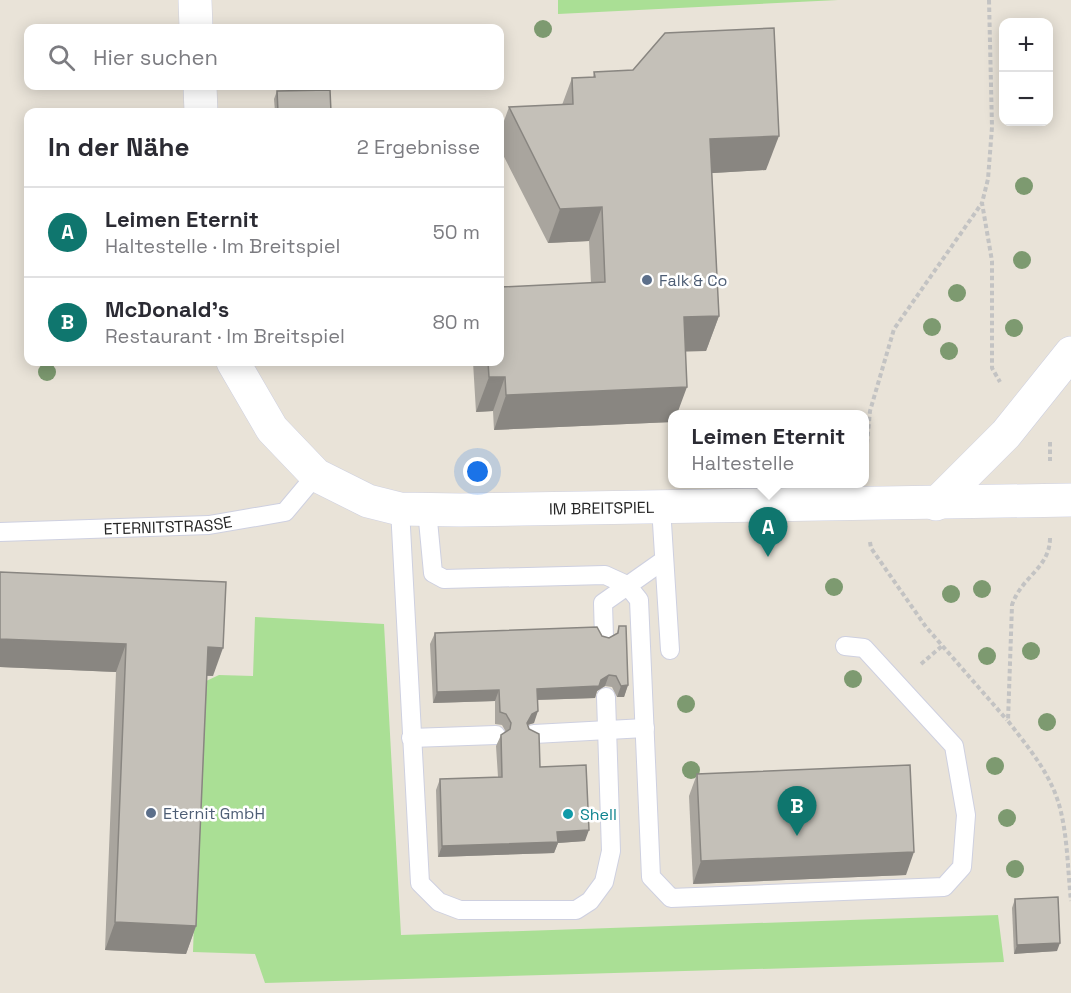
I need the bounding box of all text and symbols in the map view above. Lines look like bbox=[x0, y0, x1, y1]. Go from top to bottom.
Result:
map controls bbox=[999, 18, 1053, 126]
button: + bbox=[999, 18, 1053, 72]
search box bbox=[24, 24, 504, 90]
icon: search bbox=[45, 41, 78, 74]
text: Hier suchen bbox=[93, 43, 218, 71]
button: − bbox=[999, 72, 1053, 126]
text: In der Nähe bbox=[48, 130, 189, 164]
text: 2 Ergebnisse bbox=[357, 134, 480, 160]
text: Leimen Eternit bbox=[105, 205, 259, 233]
text: A bbox=[61, 219, 74, 245]
text: 50 m bbox=[433, 219, 480, 245]
text: Haltestelle · Im Breitspiel bbox=[105, 233, 340, 259]
place label: Falk & Co bbox=[659, 270, 727, 291]
marker: Falk & Co bbox=[640, 273, 654, 287]
text: McDonald's bbox=[105, 295, 229, 323]
text: B bbox=[61, 309, 74, 335]
text: 80 m bbox=[432, 309, 480, 335]
text: Restaurant · Im Breitspiel bbox=[105, 323, 345, 349]
popup bbox=[668, 410, 869, 488]
text: Leimen Eternit bbox=[692, 422, 845, 450]
text: Haltestelle bbox=[692, 450, 794, 476]
your location bbox=[463, 457, 492, 486]
street label: IM BREITSPIEL bbox=[549, 496, 655, 519]
pin: A bbox=[748, 508, 788, 557]
street label: ETERNITSTRASSE bbox=[103, 511, 234, 539]
pin: B bbox=[778, 786, 816, 836]
place label: Eternit GmbH bbox=[163, 803, 265, 824]
place label: Shell bbox=[580, 804, 617, 825]
marker: Eternit GmbH bbox=[144, 806, 158, 820]
marker: Shell bbox=[561, 807, 575, 821]

